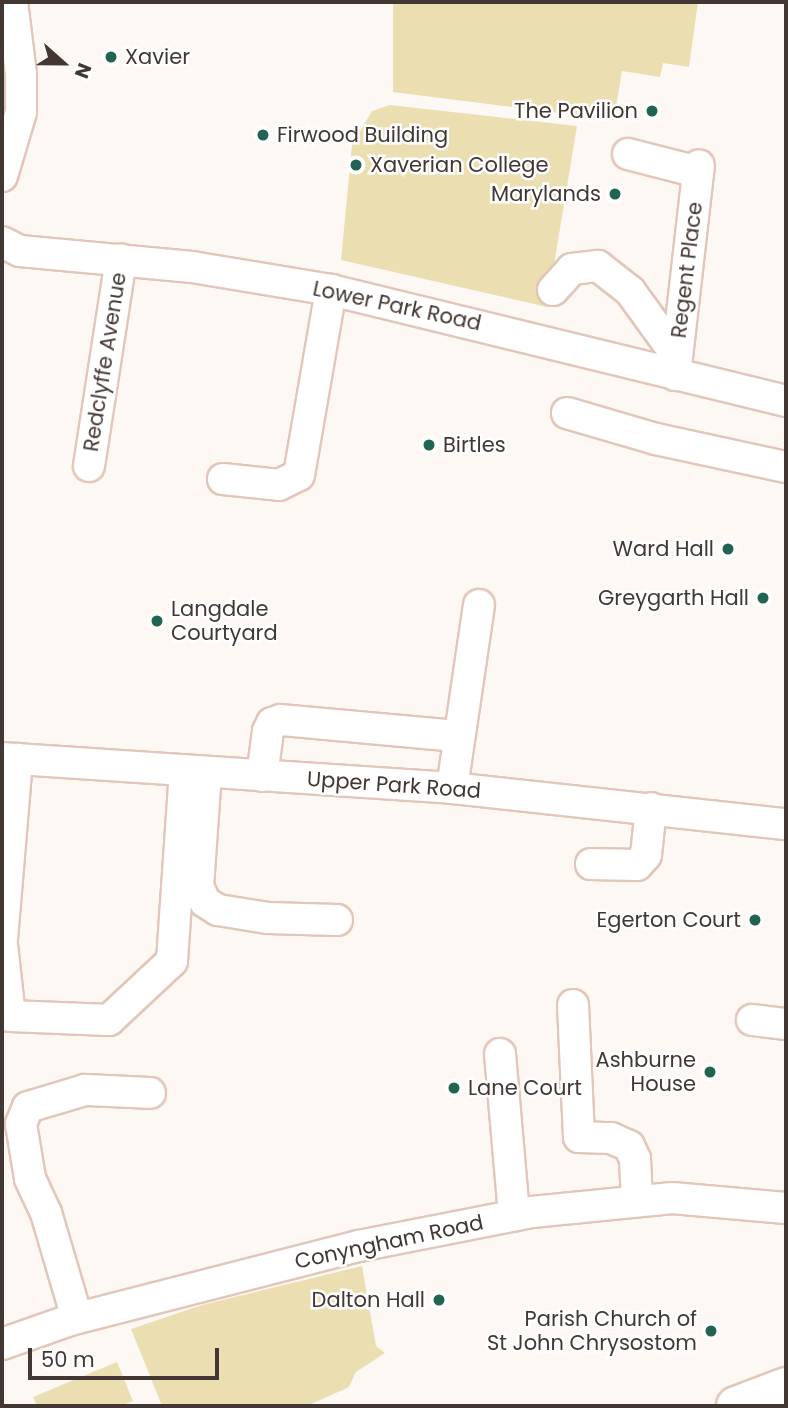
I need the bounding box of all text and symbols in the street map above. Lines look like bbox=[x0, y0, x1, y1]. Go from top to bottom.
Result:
north arrow bbox=[28, 28, 98, 98]
place label: Xavier bbox=[125, 44, 190, 70]
marker: Xavier bbox=[103, 49, 119, 65]
text: N bbox=[68, 59, 98, 82]
place label: The Pavilion bbox=[514, 98, 638, 124]
marker: The Pavilion bbox=[644, 103, 660, 119]
place label: Firwood Building bbox=[277, 122, 448, 148]
marker: Firwood Building bbox=[255, 127, 271, 143]
place label: Xaverian College bbox=[370, 152, 548, 178]
marker: Xaverian College bbox=[348, 157, 364, 173]
place label: Marylands bbox=[491, 181, 601, 207]
marker: Marylands bbox=[607, 186, 623, 202]
street label: Regent Place bbox=[666, 200, 708, 340]
street label: Redclyffe Avenue bbox=[78, 271, 132, 453]
street label: Lower Park Road bbox=[311, 276, 483, 336]
place label: Birtles bbox=[443, 432, 506, 458]
marker: Birtles bbox=[421, 437, 437, 453]
place label: Ward Hall bbox=[613, 536, 714, 562]
marker: Ward Hall bbox=[720, 541, 736, 557]
place label: Greygarth Hall bbox=[598, 585, 749, 611]
marker: Greygarth Hall bbox=[755, 590, 771, 606]
place label: Langdale Courtyard bbox=[171, 596, 278, 646]
marker: Langdale Courtyard bbox=[149, 613, 165, 629]
street label: Upper Park Road bbox=[306, 766, 482, 804]
place label: Egerton Court bbox=[596, 907, 741, 933]
marker: Egerton Court bbox=[747, 912, 763, 928]
place label: Ashburne House bbox=[596, 1047, 696, 1097]
marker: Ashburne House bbox=[702, 1064, 718, 1080]
place label: Lane Court bbox=[468, 1075, 582, 1101]
marker: Lane Court bbox=[446, 1080, 462, 1096]
street label: Conyngham Road bbox=[292, 1210, 486, 1274]
place label: Dalton Hall bbox=[312, 1287, 425, 1313]
marker: Dalton Hall bbox=[431, 1292, 447, 1308]
place label: Parish Church of St John Chrysostom bbox=[487, 1306, 697, 1356]
marker: Parish Church of St John Chrysostom bbox=[703, 1323, 719, 1339]
scale bar bbox=[32, 1334, 222, 1378]
text: 50 m bbox=[41, 1345, 95, 1374]

